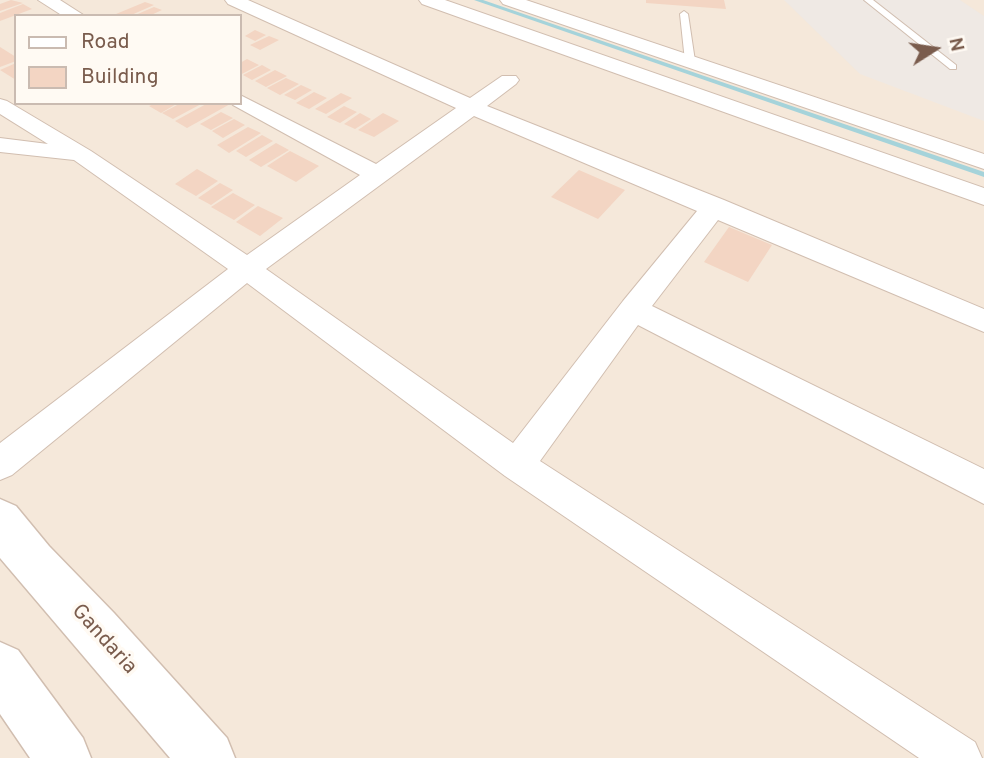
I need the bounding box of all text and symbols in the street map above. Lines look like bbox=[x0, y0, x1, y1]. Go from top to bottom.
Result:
legend bbox=[14, 14, 242, 105]
north arrow bbox=[900, 14, 970, 84]
text: Road bbox=[81, 29, 130, 56]
text: N bbox=[942, 35, 969, 54]
text: Building bbox=[81, 64, 159, 91]
street label: Gandaria bbox=[65, 600, 141, 680]

